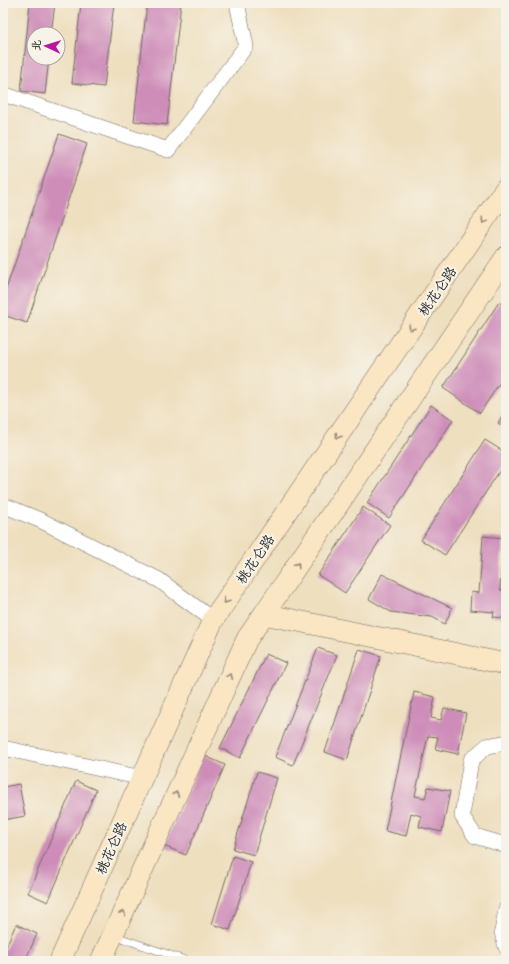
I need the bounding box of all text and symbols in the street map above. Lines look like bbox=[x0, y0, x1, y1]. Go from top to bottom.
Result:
north arrow bbox=[26, 26, 66, 66]
text: 北 bbox=[30, 39, 43, 51]
one-way arrow bbox=[481, 217, 489, 224]
street label: 桃花仑路 bbox=[415, 263, 460, 319]
one-way arrow bbox=[408, 324, 416, 331]
one-way arrow bbox=[335, 432, 343, 439]
street label: 桃花仑路 bbox=[233, 531, 278, 587]
one-way arrow bbox=[292, 562, 299, 569]
one-way arrow bbox=[223, 597, 231, 604]
one-way arrow bbox=[225, 672, 233, 680]
one-way arrow bbox=[172, 791, 180, 798]
street label: 桃花仑路 bbox=[92, 819, 131, 877]
one-way arrow bbox=[118, 909, 126, 917]

